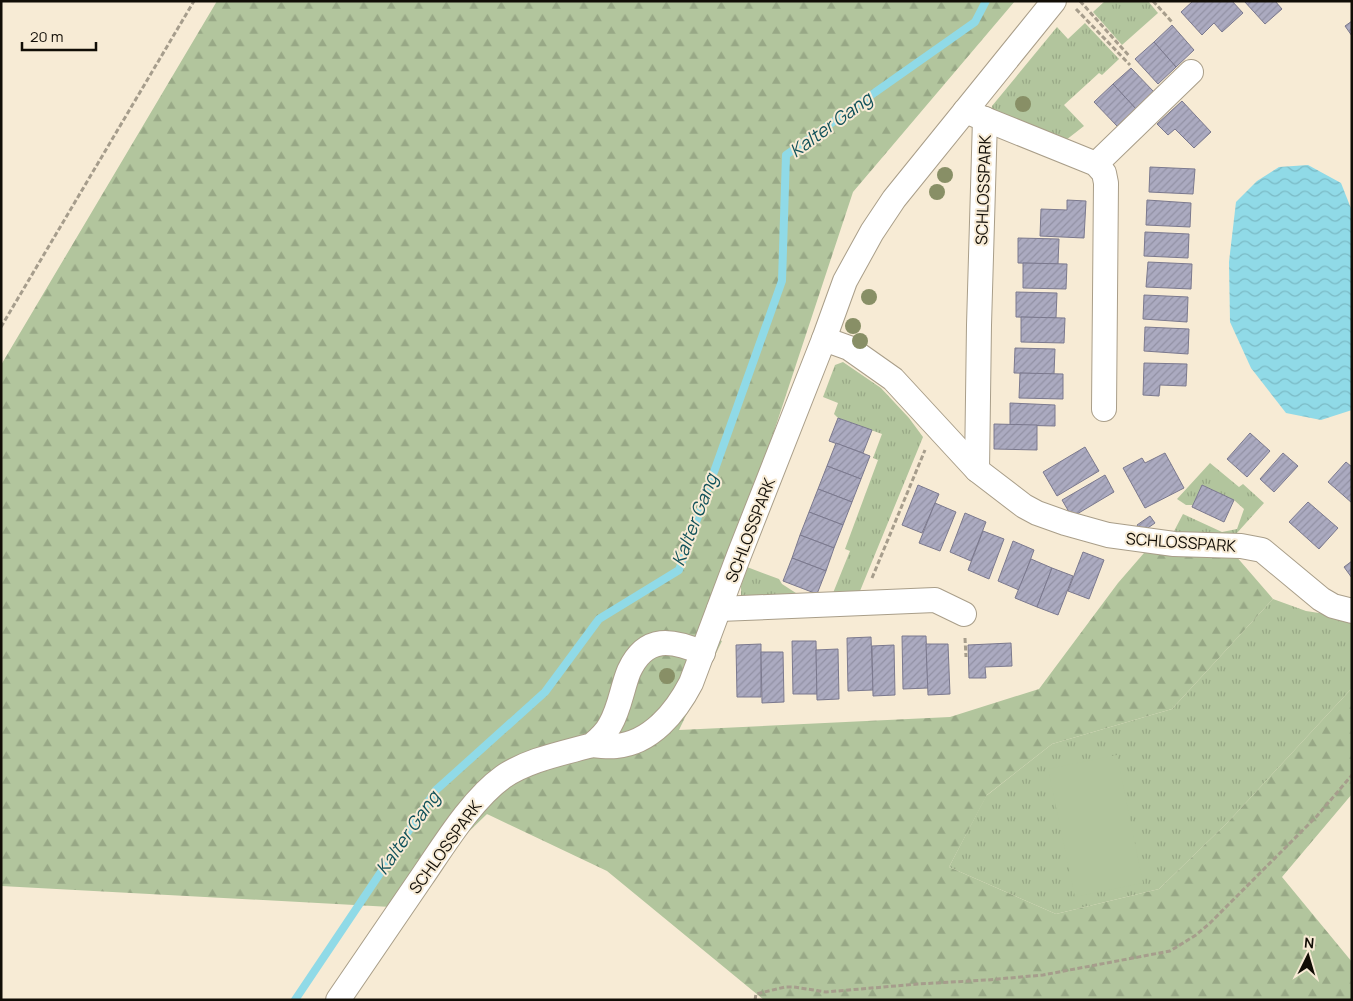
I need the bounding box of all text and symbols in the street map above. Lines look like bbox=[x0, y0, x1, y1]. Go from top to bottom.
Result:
scale bar bbox=[22, 20, 96, 52]
text: 20 m bbox=[30, 26, 63, 47]
water label: Kalter Gang bbox=[784, 85, 878, 162]
street label: SCHLOSSPARK bbox=[970, 134, 996, 245]
water label: Kalter Gang bbox=[666, 469, 723, 569]
street label: SCHLOSSPARK bbox=[720, 474, 780, 585]
street label: SCHLOSSPARK bbox=[1125, 527, 1237, 557]
water label: Kalter Gang bbox=[370, 785, 445, 879]
street label: SCHLOSSPARK bbox=[404, 796, 487, 898]
north arrow bbox=[1283, 931, 1333, 981]
text: N bbox=[1303, 933, 1315, 952]

